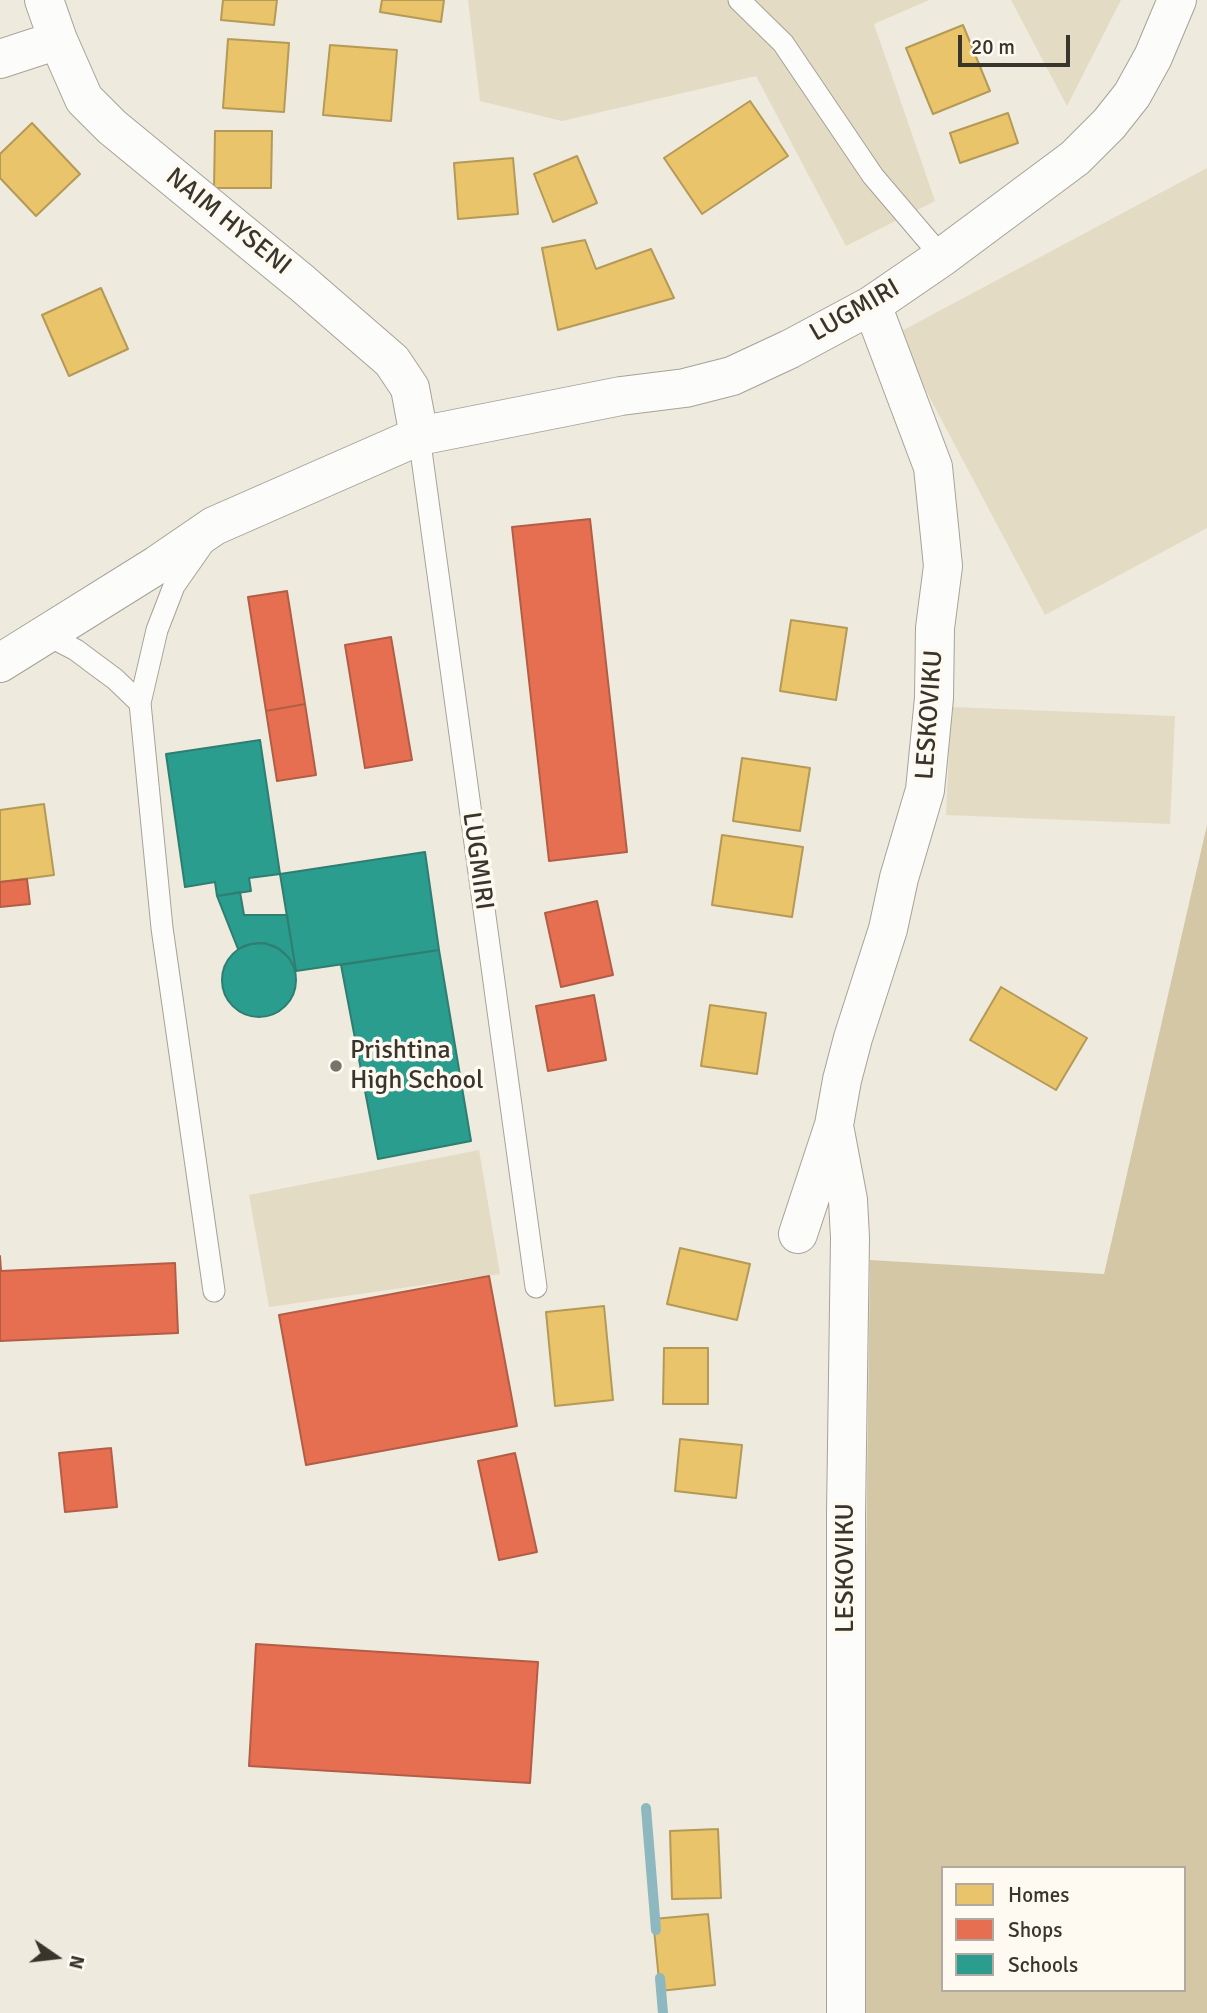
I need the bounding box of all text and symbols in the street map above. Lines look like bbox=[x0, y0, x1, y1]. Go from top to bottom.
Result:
scale bar bbox=[962, 21, 1074, 65]
text: 20 m bbox=[971, 34, 1015, 60]
street label: NAIM HYSENI bbox=[159, 162, 297, 282]
street label: LUGMIRI bbox=[805, 273, 905, 349]
street label: LESKOVIKU bbox=[910, 649, 950, 781]
street label: LUGMIRI bbox=[455, 810, 499, 912]
place label: Prishtina High School bbox=[350, 1035, 484, 1096]
marker: Prishtina High School bbox=[328, 1058, 344, 1074]
street label: LESKOVIKU bbox=[830, 1503, 862, 1633]
legend bbox=[941, 1866, 1186, 1992]
text: Homes bbox=[1008, 1882, 1070, 1908]
text: Shops bbox=[1008, 1917, 1062, 1943]
north arrow bbox=[21, 1922, 91, 1992]
text: Schools bbox=[1008, 1952, 1078, 1978]
text: N bbox=[63, 1953, 90, 1971]

